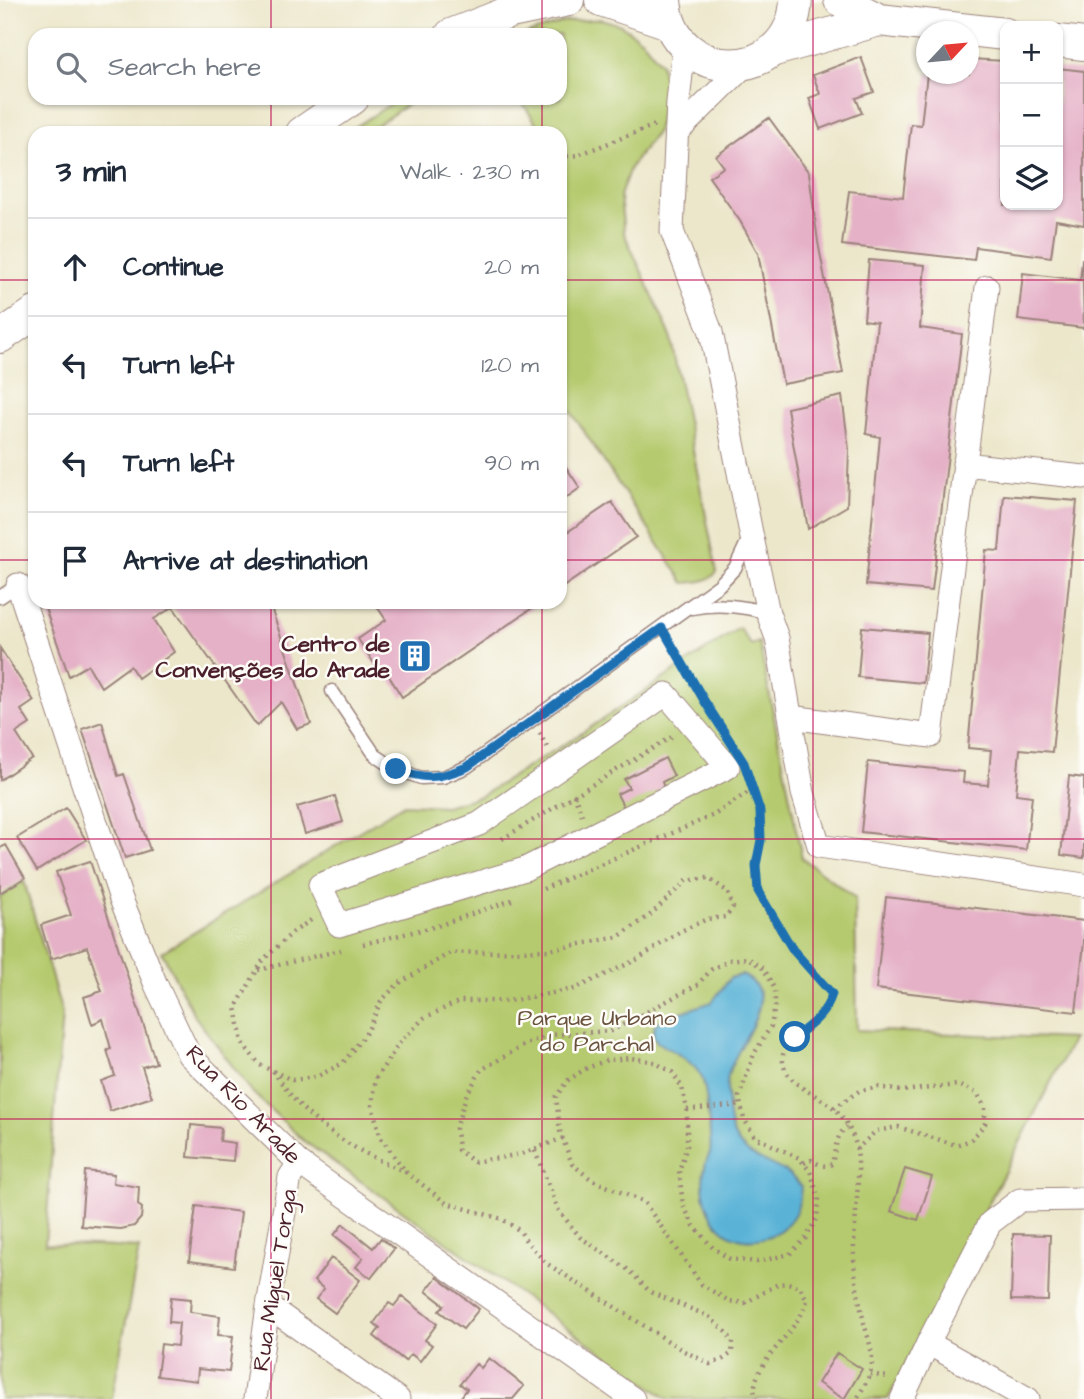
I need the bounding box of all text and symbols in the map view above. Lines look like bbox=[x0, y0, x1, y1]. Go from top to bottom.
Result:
north arrow bbox=[916, 21, 979, 84]
map controls bbox=[1000, 21, 1063, 210]
button: + bbox=[1000, 21, 1063, 84]
search box bbox=[28, 28, 567, 105]
icon: search bbox=[52, 48, 90, 86]
text: Search here bbox=[108, 49, 261, 85]
button: − bbox=[1000, 84, 1063, 147]
button: layers bbox=[1000, 147, 1063, 210]
text: 3 min bbox=[56, 151, 126, 193]
text: Walk · 230 m bbox=[400, 156, 539, 188]
icon: ahead bbox=[56, 248, 94, 286]
text: Continue bbox=[123, 249, 224, 285]
text: 20 m bbox=[484, 251, 539, 283]
icon: left bbox=[56, 346, 94, 384]
text: Turn left bbox=[123, 347, 234, 383]
text: 120 m bbox=[481, 349, 539, 381]
icon: left bbox=[56, 444, 94, 482]
text: Turn left bbox=[123, 445, 234, 481]
text: 90 m bbox=[484, 447, 539, 479]
icon: arrive bbox=[56, 542, 94, 580]
text: Arrive at destination bbox=[123, 543, 368, 579]
place label: Centro de Convenções do Arade bbox=[155, 628, 391, 686]
building icon: Centro de Convenções do Arade bbox=[396, 637, 434, 675]
route end bbox=[380, 753, 411, 784]
park label: Parque Urbano do Parchal bbox=[518, 1002, 676, 1060]
route start bbox=[779, 1021, 810, 1052]
street label: Rua Rio Arade bbox=[178, 1038, 308, 1171]
street label: Rua Miguel Torga bbox=[245, 1187, 306, 1374]

